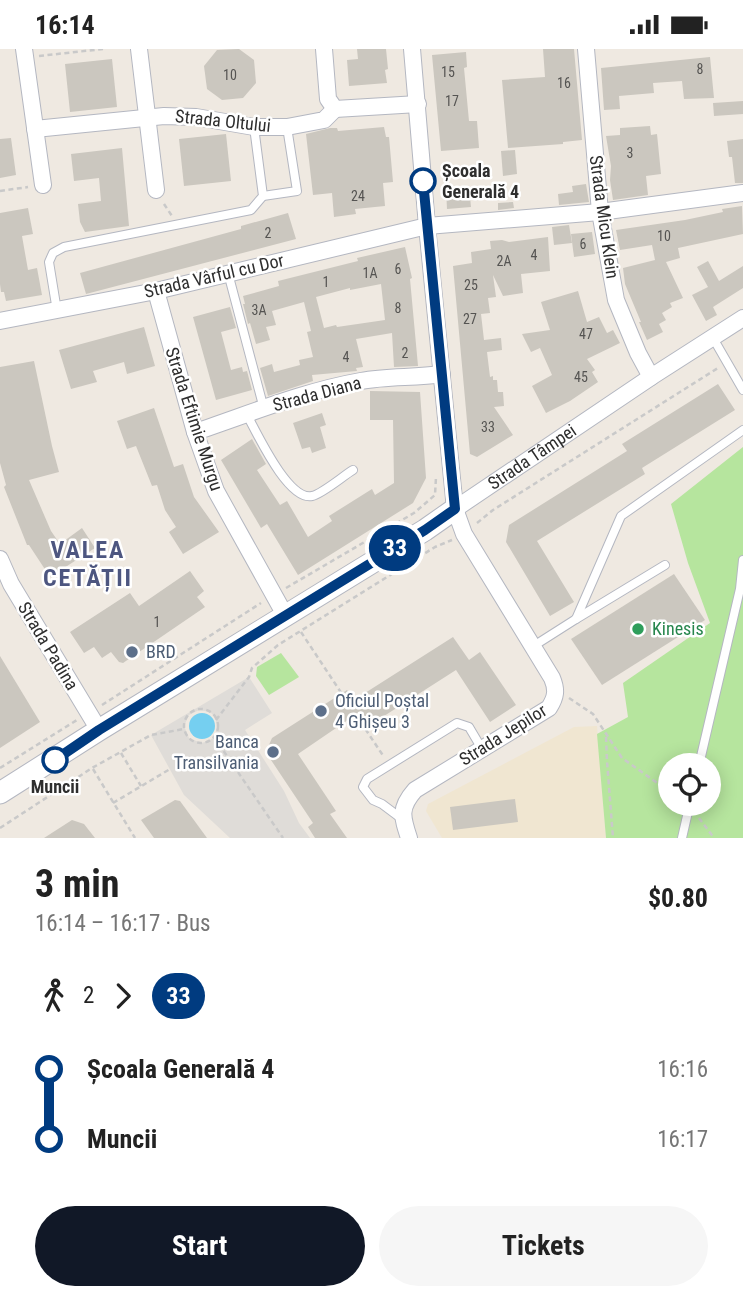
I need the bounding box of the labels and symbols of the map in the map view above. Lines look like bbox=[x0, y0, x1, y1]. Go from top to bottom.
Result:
house number: 8 bbox=[697, 61, 704, 77]
house number: 15 bbox=[441, 64, 455, 80]
house number: 10 bbox=[223, 67, 237, 83]
house number: 16 bbox=[557, 75, 571, 91]
house number: 17 bbox=[445, 93, 459, 109]
street label: Strada Oltului bbox=[174, 105, 272, 136]
house number: 3 bbox=[627, 145, 633, 161]
street label: Strada Micu Klein bbox=[585, 154, 624, 280]
place label: Școala Generală 4 bbox=[442, 160, 519, 202]
marker: Școala Generală 4 bbox=[410, 168, 436, 194]
house number: 24 bbox=[351, 188, 365, 204]
house number: 2 bbox=[265, 225, 272, 241]
house number: 10 bbox=[657, 228, 671, 244]
house number: 6 bbox=[580, 236, 587, 252]
house number: 4 bbox=[531, 247, 538, 263]
street label: Strada Vârful cu Dor bbox=[142, 249, 286, 302]
house number: 2A bbox=[497, 253, 511, 269]
house number: 6 bbox=[395, 261, 402, 277]
house number: 1A bbox=[363, 265, 377, 281]
house number: 1 bbox=[323, 274, 329, 290]
house number: 25 bbox=[464, 277, 478, 293]
house number: 8 bbox=[395, 300, 402, 316]
house number: 3A bbox=[252, 302, 266, 318]
house number: 27 bbox=[463, 311, 477, 327]
house number: 47 bbox=[579, 326, 593, 342]
street label: Strada Eftimie Murgu bbox=[161, 345, 228, 493]
house number: 2 bbox=[402, 345, 409, 361]
house number: 4 bbox=[343, 349, 350, 365]
house number: 45 bbox=[574, 369, 588, 385]
street label: Strada Diana bbox=[270, 372, 363, 415]
house number: 33 bbox=[481, 419, 495, 435]
street label: Strada Tâmpei bbox=[484, 419, 580, 494]
line badge: 33 bbox=[364, 525, 426, 571]
district label: VALEA CETĂȚII bbox=[43, 536, 133, 592]
street label: Strada Padina bbox=[14, 598, 83, 694]
house number: 1 bbox=[154, 614, 160, 630]
place label: Kinesis bbox=[652, 618, 704, 639]
marker: Kinesis bbox=[630, 621, 646, 637]
place label: BRD bbox=[146, 641, 176, 662]
marker: BRD bbox=[124, 644, 140, 660]
place label: Oficiul Poștal 4 Ghișeu 3 bbox=[335, 690, 429, 733]
street label: Strada Jepilor bbox=[455, 699, 551, 770]
marker: Oficiul Poștal 4 Ghișeu 3 bbox=[313, 703, 329, 719]
place label: Banca Transilvania bbox=[174, 731, 259, 773]
marker: Banca Transilvania bbox=[265, 744, 281, 760]
marker: Muncii bbox=[42, 747, 68, 773]
place label: Muncii bbox=[31, 776, 79, 797]

